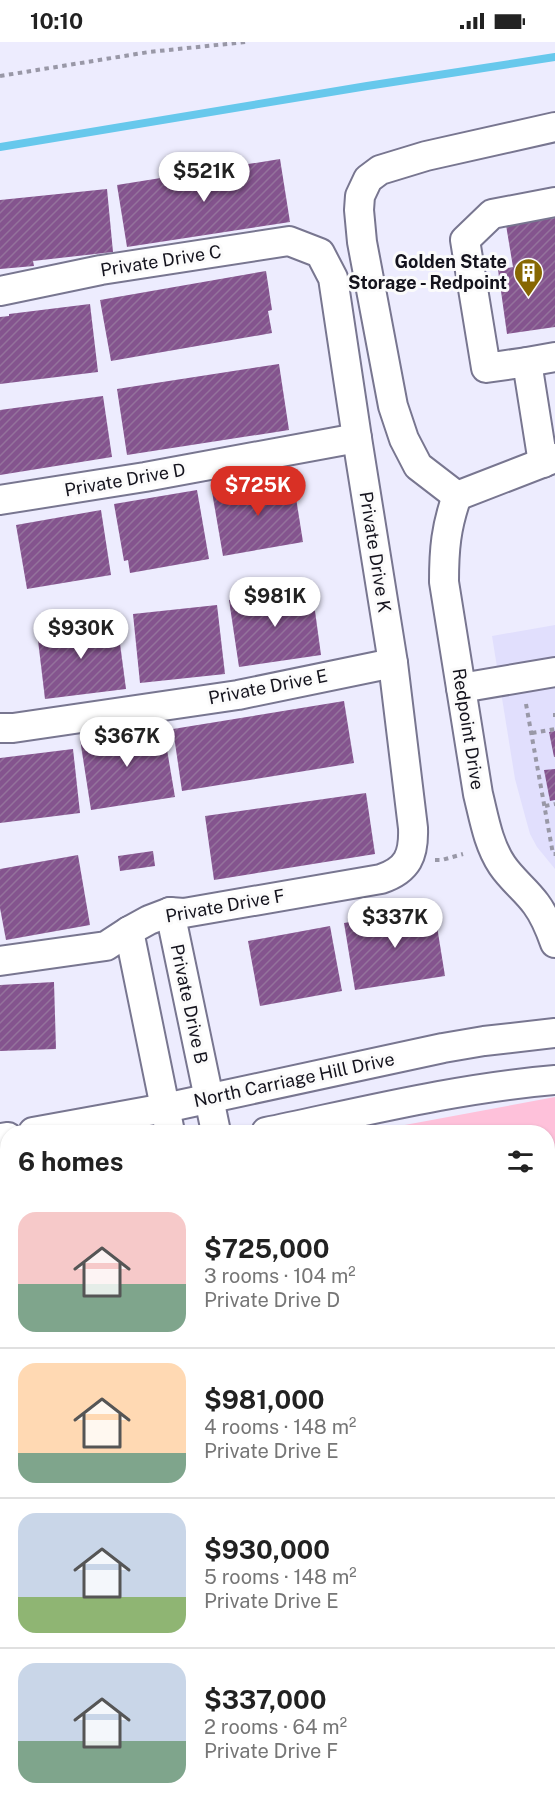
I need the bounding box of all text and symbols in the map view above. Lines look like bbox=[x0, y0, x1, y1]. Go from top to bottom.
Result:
text: 10:10 bbox=[30, 8, 83, 34]
pin: $521K bbox=[162, 152, 246, 203]
text: $521K bbox=[173, 159, 235, 183]
street label: Private Drive C bbox=[99, 241, 223, 280]
place label: Golden State Storage - Redpoint bbox=[348, 251, 507, 293]
building icon: Golden State Storage - Redpoint bbox=[512, 256, 544, 298]
street label: Private Drive D bbox=[63, 459, 187, 500]
pin: $725K bbox=[216, 466, 300, 517]
text: $725K bbox=[225, 473, 291, 497]
street label: Private Drive K bbox=[356, 490, 395, 614]
pin: $981K bbox=[233, 577, 317, 628]
text: $981K bbox=[243, 584, 307, 608]
pin: $930K bbox=[39, 609, 123, 660]
text: $930K bbox=[47, 616, 115, 640]
street label: Private Drive E bbox=[206, 665, 329, 708]
street label: Redpoint Drive bbox=[449, 667, 488, 791]
pin: $367K bbox=[85, 717, 169, 768]
text: $367K bbox=[94, 724, 160, 748]
street label: Private Drive F bbox=[164, 885, 286, 926]
pin: $337K bbox=[353, 898, 437, 949]
text: $337K bbox=[362, 905, 428, 929]
street label: Private Drive B bbox=[167, 942, 212, 1066]
street label: North Carriage Hill Drive bbox=[192, 1048, 396, 1111]
icon: filters bbox=[504, 1145, 537, 1178]
text: 6 homes bbox=[18, 1146, 123, 1177]
text: $725,000 bbox=[204, 1233, 329, 1264]
icon: home bbox=[66, 1236, 138, 1308]
text: 3 rooms · 104 m² bbox=[204, 1264, 356, 1288]
text: Private Drive D bbox=[204, 1288, 340, 1312]
text: $981,000 bbox=[204, 1384, 325, 1415]
icon: home bbox=[66, 1387, 138, 1459]
text: 4 rooms · 148 m² bbox=[204, 1415, 356, 1439]
text: Private Drive E bbox=[204, 1439, 339, 1463]
text: $930,000 bbox=[204, 1534, 330, 1565]
icon: home bbox=[66, 1537, 138, 1609]
text: 5 rooms · 148 m² bbox=[204, 1565, 357, 1589]
text: Private Drive E bbox=[204, 1589, 339, 1613]
text: $337,000 bbox=[204, 1684, 326, 1715]
icon: home bbox=[66, 1687, 138, 1759]
text: 2 rooms · 64 m² bbox=[204, 1715, 347, 1739]
text: Private Drive F bbox=[204, 1739, 338, 1763]

